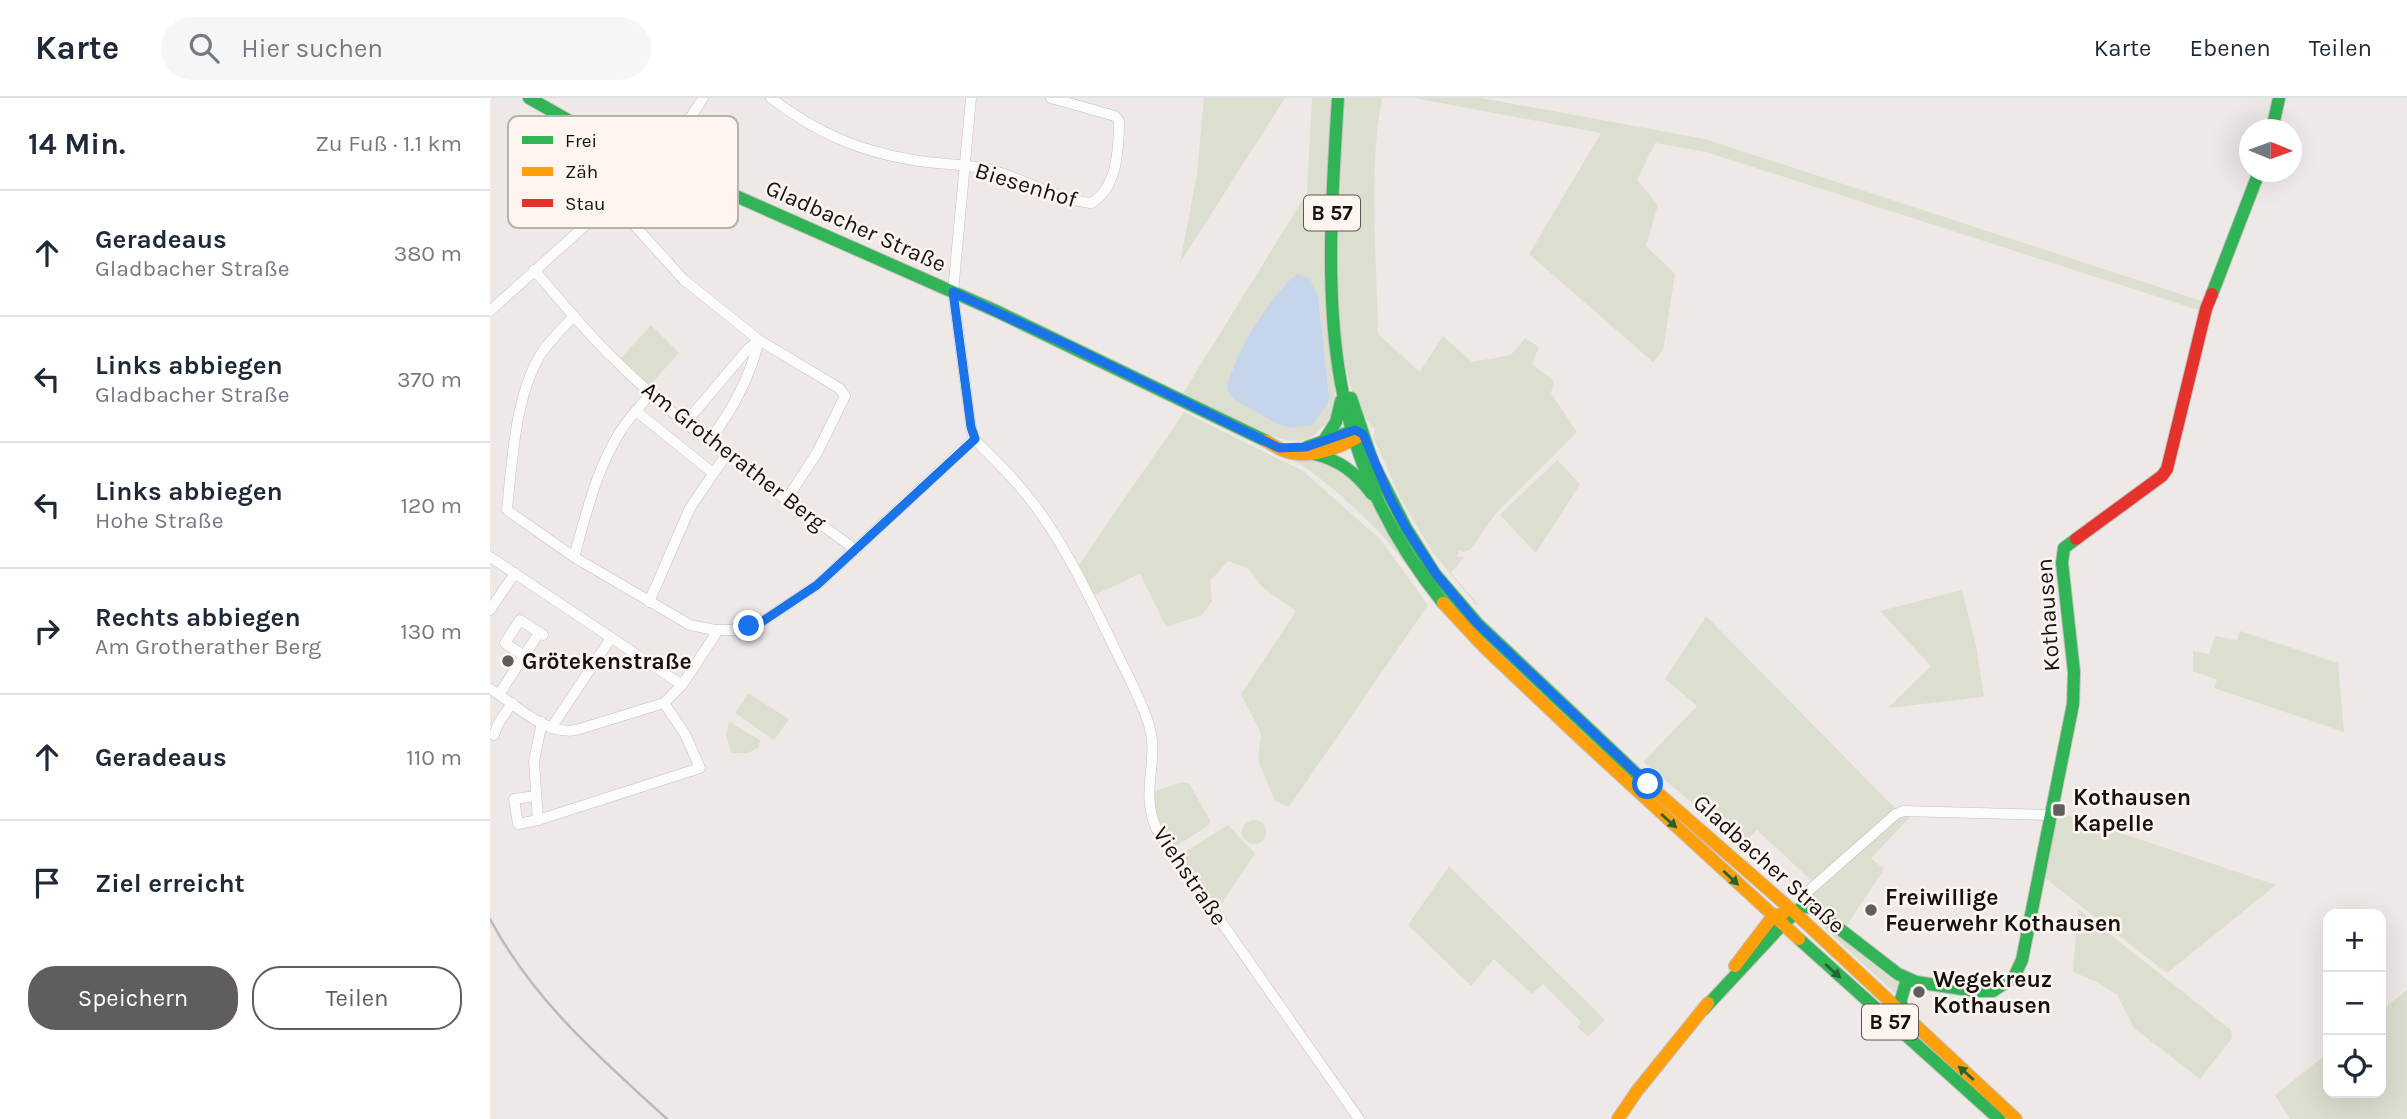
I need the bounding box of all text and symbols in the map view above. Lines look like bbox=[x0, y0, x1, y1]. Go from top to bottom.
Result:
search box bbox=[161, 17, 651, 80]
text: Karte bbox=[35, 29, 119, 67]
icon: search bbox=[185, 29, 223, 67]
text: Hier suchen bbox=[241, 33, 383, 64]
text: Karte bbox=[2094, 34, 2151, 62]
text: Ebenen bbox=[2189, 34, 2271, 62]
text: Teilen bbox=[2309, 34, 2372, 62]
legend bbox=[508, 116, 738, 228]
north arrow bbox=[2239, 119, 2302, 182]
text: 14 Min. bbox=[28, 126, 125, 162]
text: Zu Fuß · 1.1 km bbox=[315, 130, 462, 157]
text: Frei bbox=[565, 130, 597, 152]
street label: Biesenhof bbox=[972, 157, 1080, 213]
text: Zäh bbox=[565, 161, 598, 183]
street label: Gladbacher Straße bbox=[762, 174, 950, 278]
text: Stau bbox=[565, 193, 606, 215]
road number: B 57 bbox=[1304, 195, 1360, 230]
text: Geradeaus bbox=[95, 224, 227, 255]
icon: ahead bbox=[28, 234, 66, 272]
text: 380 m bbox=[394, 240, 462, 267]
text: Gladbacher Straße bbox=[95, 255, 290, 282]
text: Links abbiegen bbox=[95, 350, 283, 381]
icon: left bbox=[28, 360, 66, 398]
text: 370 m bbox=[397, 366, 462, 393]
street label: Am Grotherather Berg bbox=[637, 376, 832, 536]
text: Gladbacher Straße bbox=[95, 381, 290, 408]
text: Links abbiegen bbox=[95, 476, 283, 507]
icon: left bbox=[28, 486, 66, 524]
text: 120 m bbox=[400, 492, 462, 519]
text: Hohe Straße bbox=[95, 507, 224, 534]
street label: Kothausen bbox=[2031, 557, 2065, 673]
text: Rechts abbiegen bbox=[95, 602, 301, 633]
route end bbox=[733, 610, 764, 641]
icon: right bbox=[28, 612, 66, 650]
text: 130 m bbox=[400, 618, 462, 645]
text: Am Grotherather Berg bbox=[95, 633, 321, 660]
place label: Grötekenstraße bbox=[522, 648, 692, 675]
marker: Grötekenstraße bbox=[500, 653, 516, 669]
icon: ahead bbox=[28, 738, 66, 776]
text: Geradeaus bbox=[95, 742, 227, 773]
text: 110 m bbox=[406, 744, 462, 771]
route start bbox=[1632, 768, 1663, 799]
place label: Kothausen Kapelle bbox=[2073, 784, 2191, 837]
street label: Gladbacher Straße bbox=[1688, 789, 1850, 939]
marker: Kothausen Kapelle bbox=[2051, 802, 2067, 818]
one-way arrow bbox=[1660, 813, 1678, 829]
street label: Viehstraße bbox=[1147, 822, 1233, 930]
icon: arrive bbox=[28, 864, 66, 902]
text: Ziel erreicht bbox=[95, 868, 245, 899]
one-way arrow bbox=[1722, 870, 1740, 886]
place label: Freiwillige Feuerwehr Kothausen bbox=[1885, 884, 2121, 937]
marker: Freiwillige Feuerwehr Kothausen bbox=[1863, 902, 1879, 918]
map controls bbox=[2323, 909, 2386, 1098]
button: + bbox=[2323, 909, 2386, 972]
one-way arrow bbox=[1824, 962, 1841, 978]
button: Speichern bbox=[28, 966, 238, 1030]
button: Teilen bbox=[252, 966, 462, 1030]
place label: Wegekreuz Kothausen bbox=[1933, 966, 2052, 1019]
button: − bbox=[2323, 972, 2386, 1035]
marker: Wegekreuz Kothausen bbox=[1911, 984, 1927, 1000]
road number: B 57 bbox=[1862, 1004, 1918, 1040]
button: locate bbox=[2323, 1035, 2386, 1098]
one-way arrow bbox=[1958, 1066, 1975, 1082]

